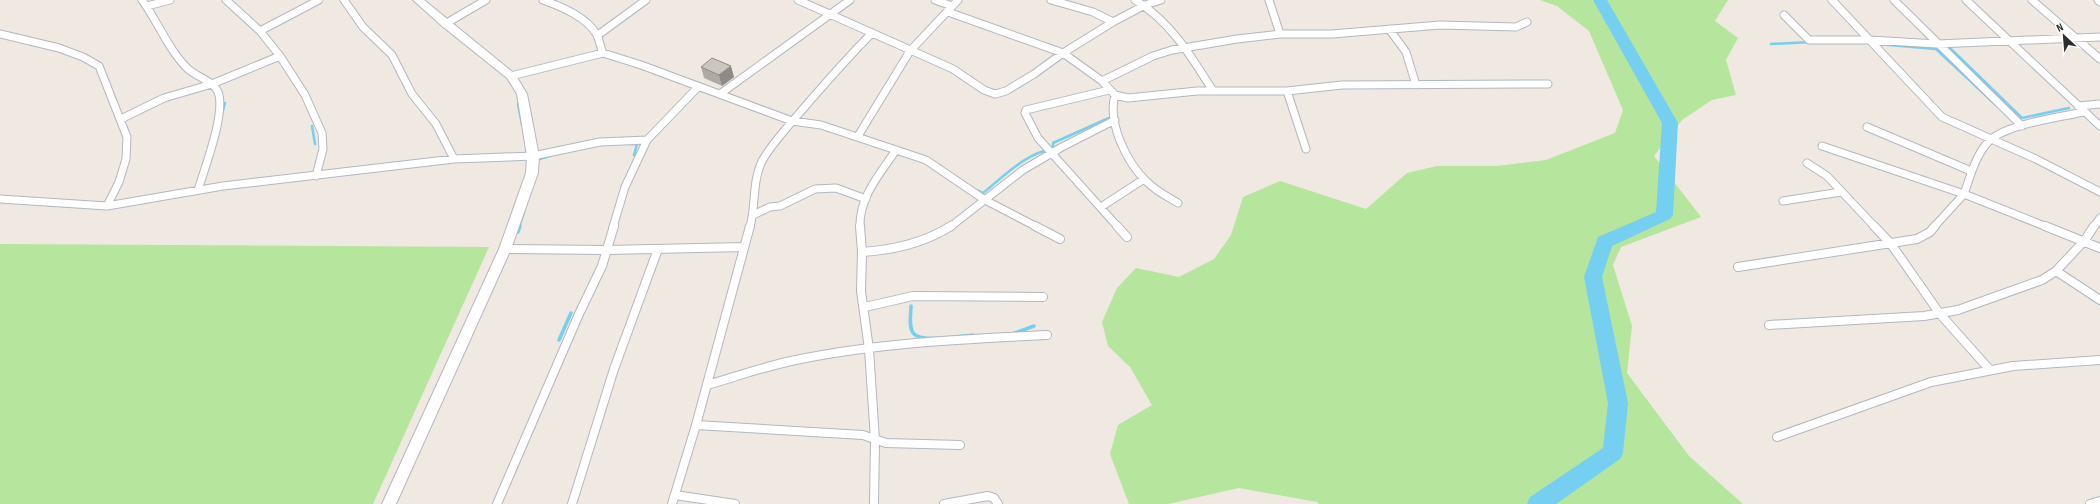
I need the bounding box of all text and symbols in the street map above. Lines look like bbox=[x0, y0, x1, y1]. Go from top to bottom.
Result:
north arrow bbox=[2044, 16, 2084, 56]
text: N bbox=[2054, 20, 2065, 35]

